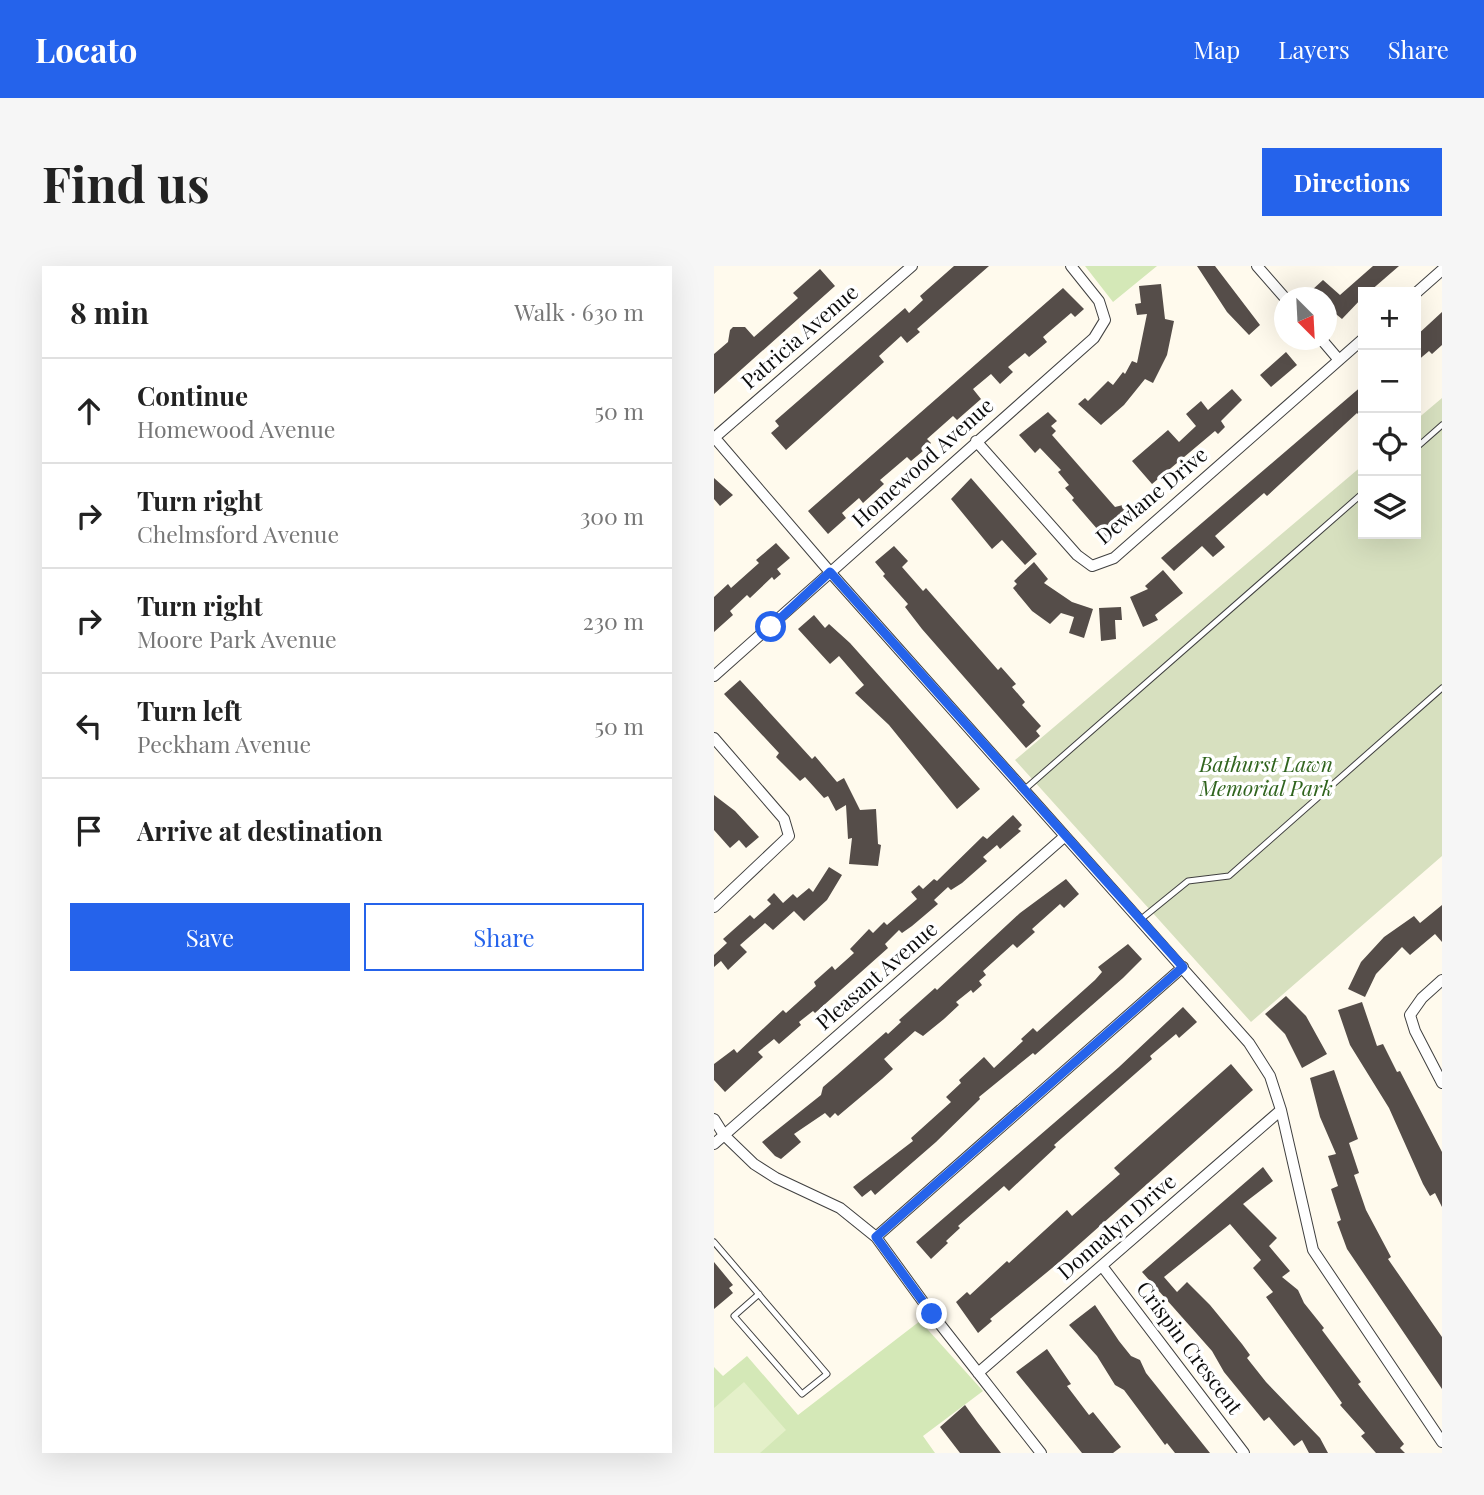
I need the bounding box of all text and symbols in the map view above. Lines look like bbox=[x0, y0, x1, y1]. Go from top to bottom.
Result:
text: Locato bbox=[35, 27, 137, 71]
text: Map bbox=[1194, 33, 1240, 65]
text: Layers bbox=[1278, 33, 1350, 65]
text: Share bbox=[1388, 33, 1449, 65]
button: Directions bbox=[1262, 148, 1442, 216]
text: Find us bbox=[42, 150, 210, 215]
street label: Patricia Avenue bbox=[734, 277, 863, 394]
north arrow bbox=[1274, 287, 1337, 350]
map controls bbox=[1358, 287, 1421, 539]
button: + bbox=[1358, 287, 1421, 350]
text: 8 min bbox=[70, 292, 149, 332]
text: Walk · 630 m bbox=[514, 296, 644, 327]
button: − bbox=[1358, 350, 1421, 413]
text: Continue bbox=[137, 378, 248, 413]
street label: Homewood Avenue bbox=[845, 390, 998, 533]
icon: ahead bbox=[70, 392, 108, 430]
text: 50 m bbox=[595, 395, 644, 426]
text: Homewood Avenue bbox=[137, 413, 336, 444]
button: locate bbox=[1358, 413, 1421, 476]
street label: Dewlane Drive bbox=[1089, 440, 1212, 549]
button: layers bbox=[1358, 476, 1421, 539]
text: Turn right bbox=[137, 483, 263, 518]
icon: right bbox=[70, 497, 108, 535]
text: 300 m bbox=[580, 500, 644, 531]
text: Chelmsford Avenue bbox=[137, 518, 339, 549]
text: Turn right bbox=[137, 588, 263, 623]
icon: right bbox=[70, 602, 108, 640]
text: 230 m bbox=[583, 605, 644, 636]
route start bbox=[755, 611, 786, 642]
text: Moore Park Avenue bbox=[137, 623, 337, 654]
text: Turn left bbox=[137, 693, 242, 728]
icon: left bbox=[70, 707, 108, 745]
text: 50 m bbox=[595, 710, 644, 741]
text: Peckham Avenue bbox=[137, 728, 311, 759]
park label: Bathurst Lawn Memorial Park bbox=[1198, 749, 1333, 801]
icon: arrive bbox=[70, 812, 108, 850]
text: Arrive at destination bbox=[137, 813, 383, 848]
button: Save bbox=[70, 903, 350, 971]
button: Share bbox=[364, 903, 644, 971]
street label: Pleasant Avenue bbox=[809, 914, 942, 1035]
street label: Donnalyn Drive bbox=[1051, 1166, 1181, 1285]
street label: Crispin Crescent bbox=[1131, 1275, 1250, 1419]
route end bbox=[916, 1298, 947, 1329]

